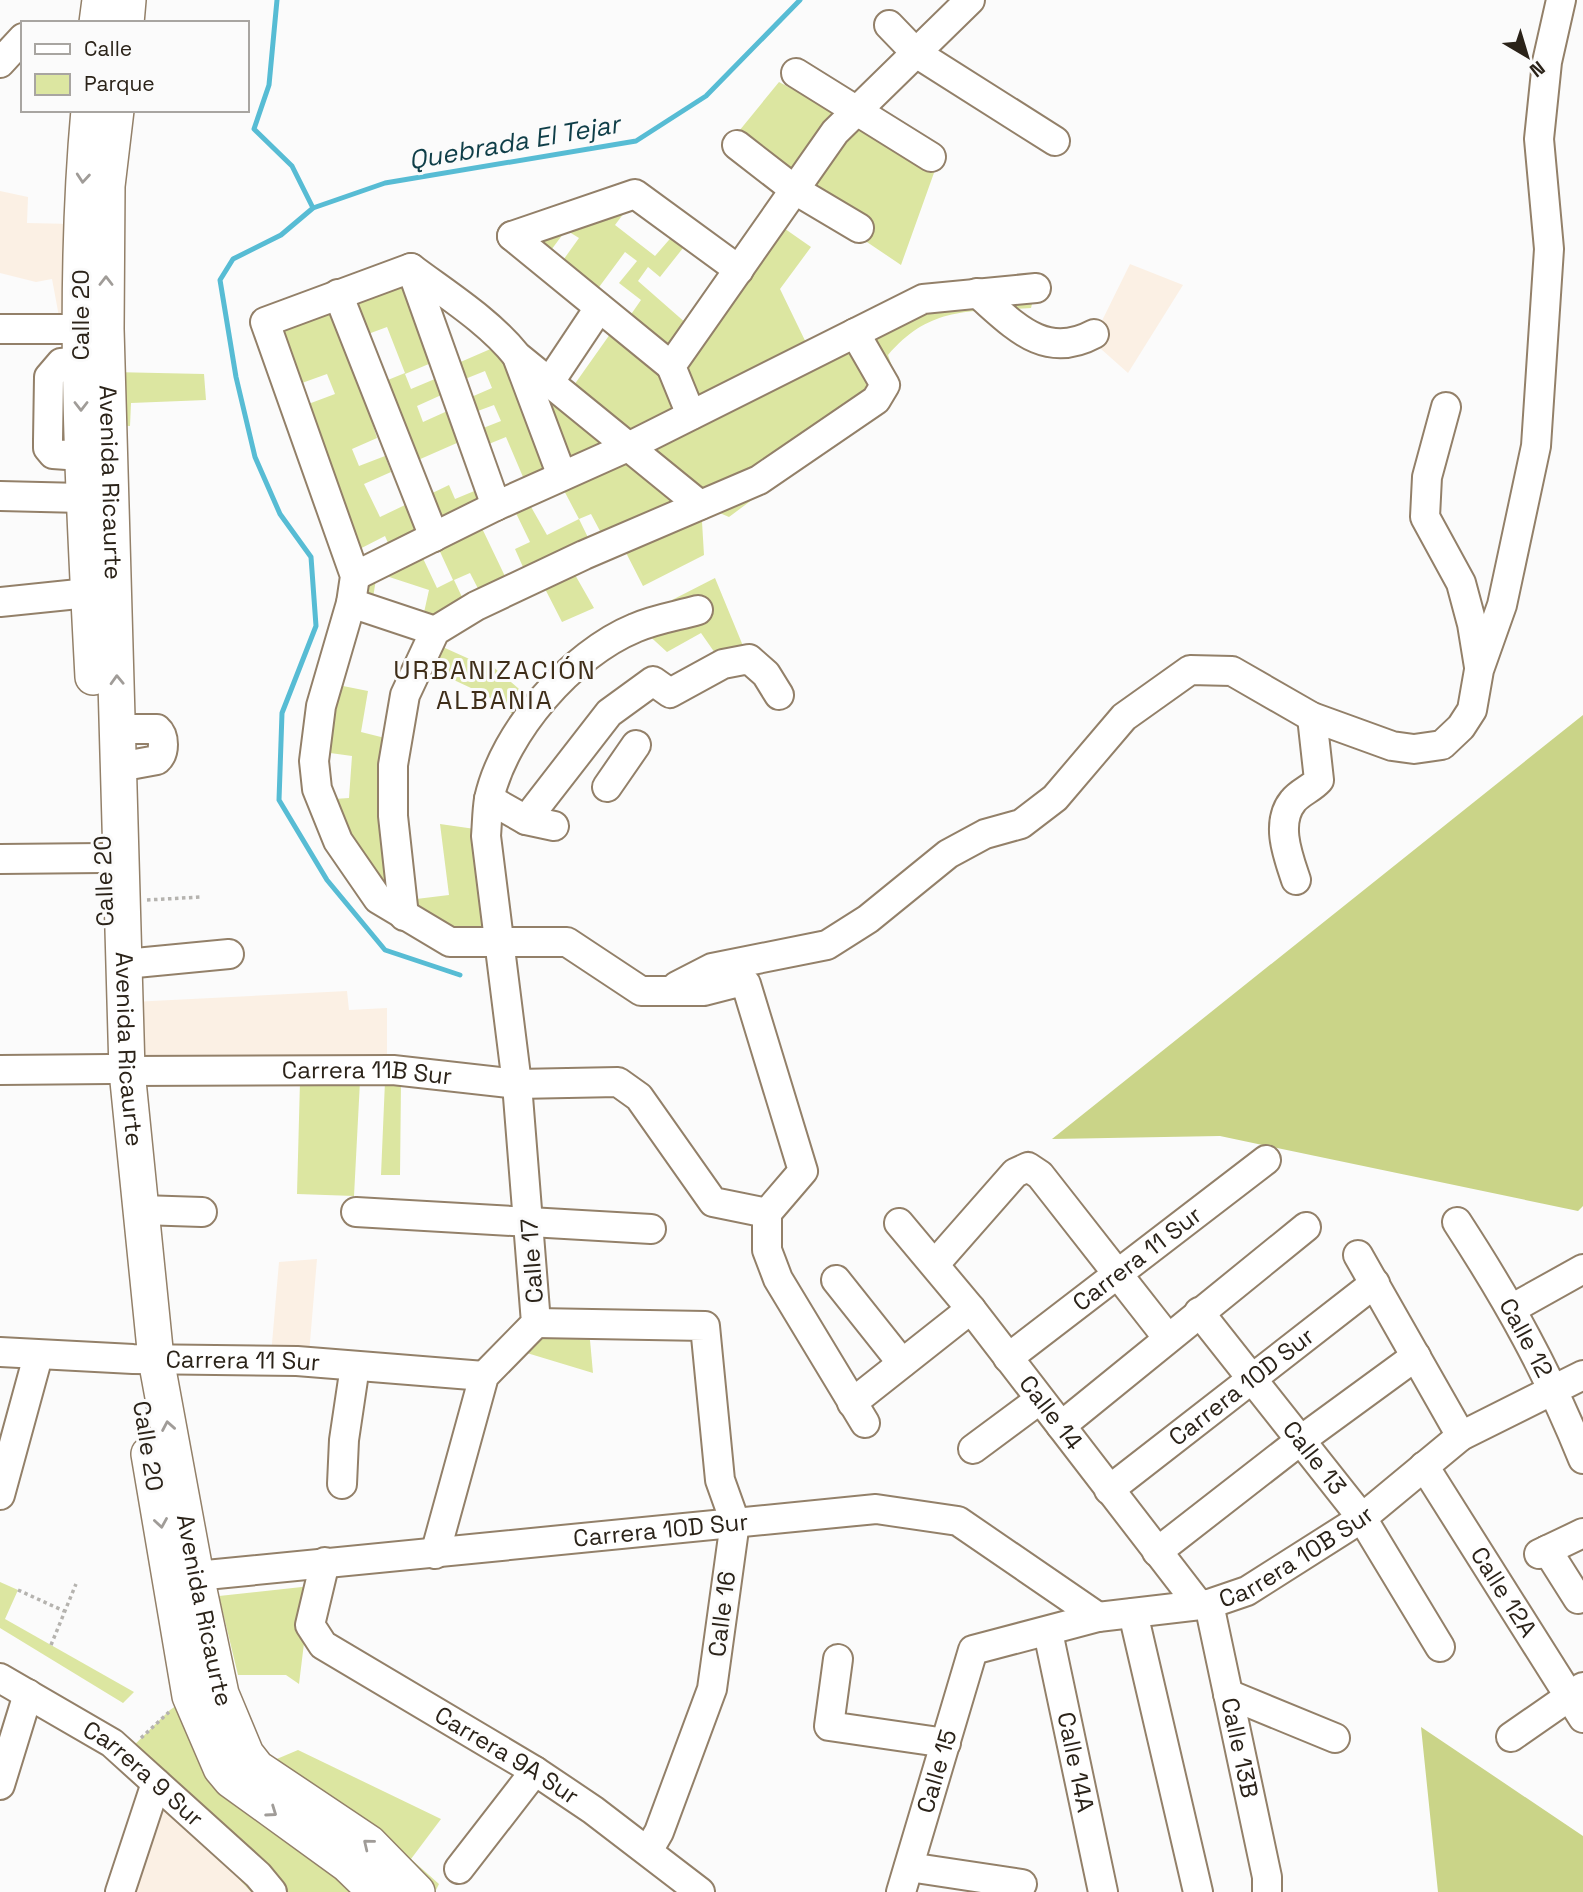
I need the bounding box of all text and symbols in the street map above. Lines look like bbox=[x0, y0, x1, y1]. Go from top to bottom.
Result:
legend bbox=[21, 21, 248, 112]
north arrow bbox=[1492, 21, 1562, 91]
text: Calle bbox=[84, 35, 132, 62]
text: N bbox=[1524, 55, 1550, 83]
text: Parque bbox=[84, 70, 155, 97]
water label: Quebrada El Tejar bbox=[406, 106, 625, 177]
one-way arrow bbox=[76, 173, 91, 184]
street label: Calle 20 bbox=[65, 269, 96, 361]
one-way arrow bbox=[98, 276, 114, 286]
street label: Avenida Ricaurte bbox=[93, 385, 129, 580]
one-way arrow bbox=[74, 400, 89, 411]
district label: URBANIZACIÓN ALBANIA bbox=[393, 653, 597, 717]
one-way arrow bbox=[109, 675, 124, 686]
street label: Calle 20 bbox=[86, 835, 121, 927]
street label: Avenida Ricaurte bbox=[109, 951, 150, 1148]
street label: Carrera 11B Sur bbox=[282, 1054, 454, 1092]
street label: Carrera 11 Sur bbox=[1066, 1199, 1208, 1318]
street label: Calle 17 bbox=[513, 1218, 550, 1304]
street label: Calle 12 bbox=[1492, 1292, 1560, 1383]
street label: Carrera 10D Sur bbox=[1162, 1320, 1320, 1453]
street label: Carrera 11 Sur bbox=[165, 1343, 321, 1378]
street label: Calle 14 bbox=[1013, 1369, 1090, 1456]
street label: Calle 20 bbox=[126, 1398, 171, 1493]
street label: Calle 13 bbox=[1276, 1414, 1354, 1501]
one-way arrow bbox=[161, 1421, 176, 1432]
street label: Carrera 10B Sur bbox=[1215, 1499, 1380, 1614]
street label: Carrera 10D Sur bbox=[572, 1506, 750, 1554]
street label: Avenida Ricaurte bbox=[170, 1512, 240, 1711]
one-way arrow bbox=[153, 1517, 168, 1529]
street label: Calle 12A bbox=[1464, 1541, 1544, 1643]
street label: Calle 16 bbox=[701, 1569, 742, 1659]
street label: Calle 13B bbox=[1214, 1695, 1266, 1801]
street label: Carrera 9A Sur bbox=[429, 1699, 585, 1811]
street label: Calle 14A bbox=[1050, 1709, 1102, 1815]
street label: Carrera 9 Sur bbox=[78, 1714, 210, 1833]
street label: Calle 15 bbox=[909, 1726, 964, 1817]
one-way arrow bbox=[264, 1804, 277, 1816]
one-way arrow bbox=[364, 1840, 377, 1852]

